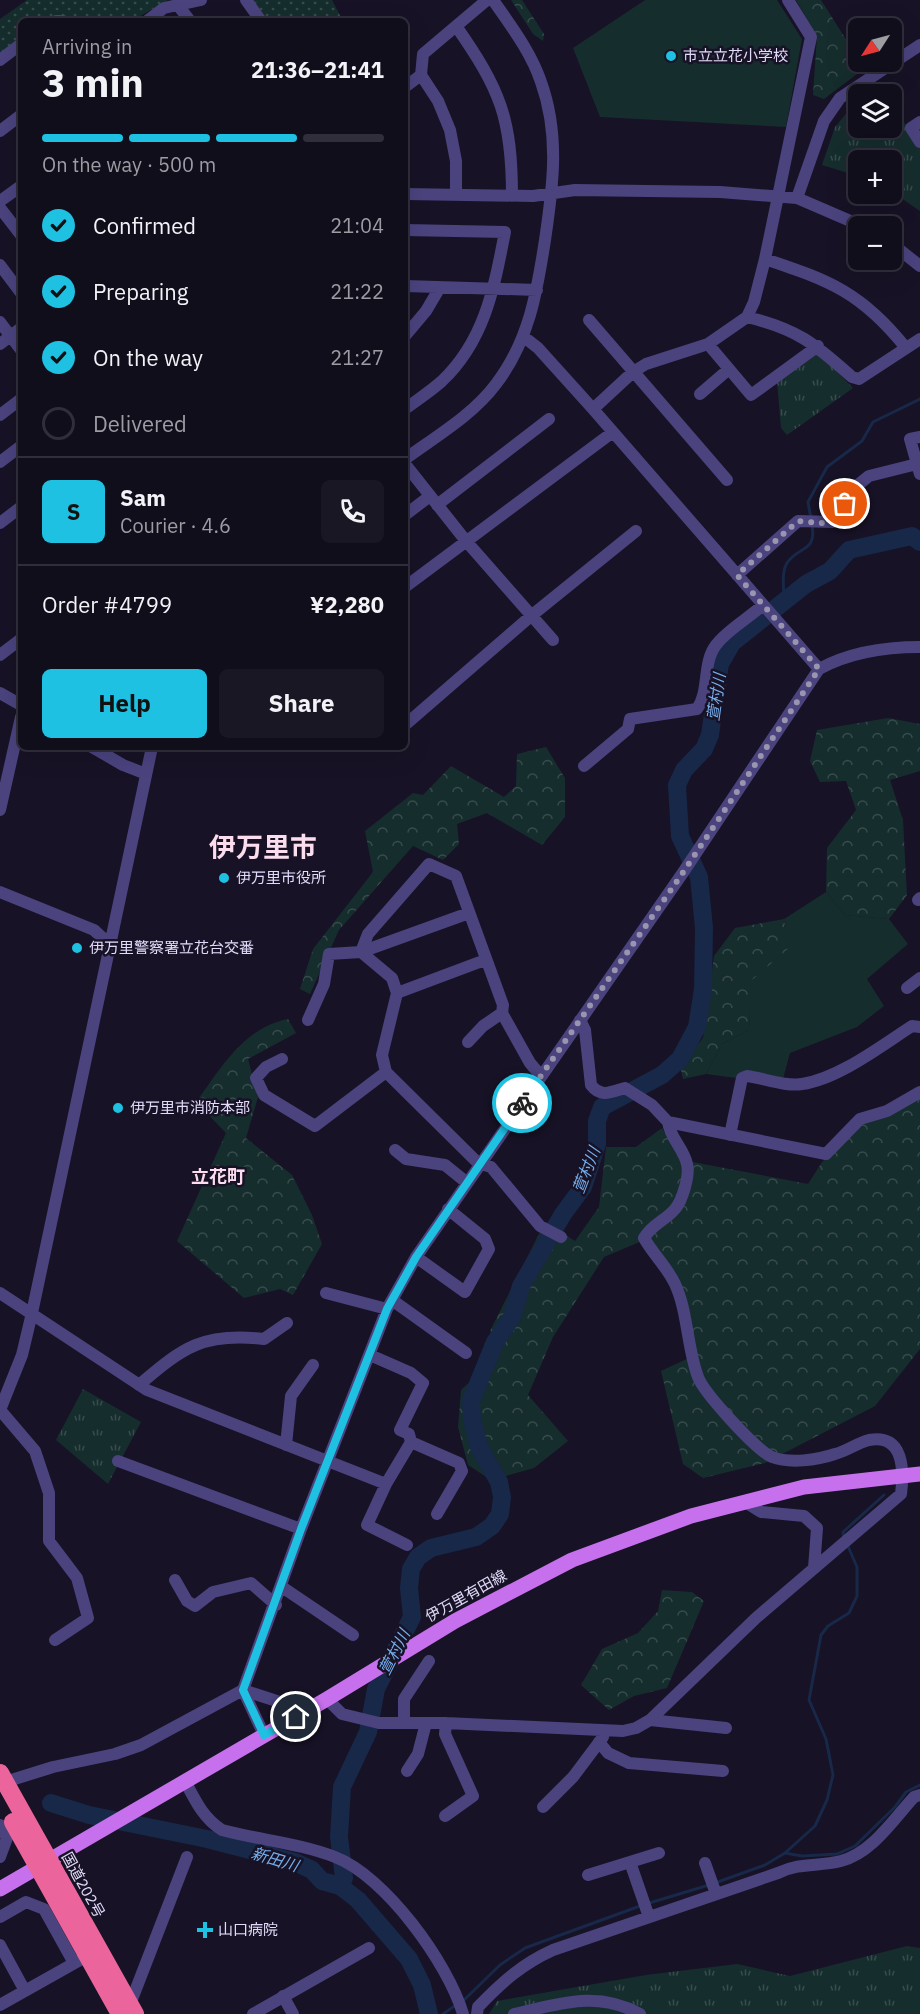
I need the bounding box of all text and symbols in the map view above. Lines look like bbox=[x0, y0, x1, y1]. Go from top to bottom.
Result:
north arrow bbox=[848, 18, 902, 72]
map controls bbox=[848, 18, 902, 270]
text: Arriving in bbox=[42, 33, 132, 60]
place label: 市立立花小学校 bbox=[683, 46, 788, 65]
marker: 市立立花小学校 bbox=[664, 49, 678, 63]
text: 21:36–21:41 bbox=[251, 55, 384, 84]
text: 3 min bbox=[42, 57, 144, 108]
button: layers bbox=[848, 84, 902, 138]
button: + bbox=[848, 150, 902, 204]
text: On the way · 500 m bbox=[42, 151, 216, 178]
icon: check bbox=[42, 209, 75, 242]
text: Confirmed bbox=[93, 211, 196, 240]
text: 21:04 bbox=[330, 212, 384, 239]
button: − bbox=[848, 216, 902, 270]
icon: check bbox=[42, 275, 75, 308]
text: Preparing bbox=[93, 277, 188, 306]
text: 21:22 bbox=[330, 278, 384, 305]
icon: check bbox=[42, 341, 75, 374]
text: On the way bbox=[93, 343, 203, 372]
text: 21:27 bbox=[330, 344, 384, 371]
text: Delivered bbox=[93, 409, 187, 438]
pin bbox=[819, 478, 870, 529]
button: phone bbox=[321, 480, 384, 543]
text: Sam bbox=[120, 483, 166, 512]
icon: bag bbox=[828, 487, 861, 520]
text: S bbox=[67, 497, 80, 526]
text: Courier · 4.6 bbox=[120, 512, 231, 539]
text: Order #4799 bbox=[42, 590, 172, 619]
text: ¥2,280 bbox=[310, 590, 384, 619]
button: Help bbox=[42, 669, 207, 738]
button: Share bbox=[219, 669, 384, 738]
water label: 萱村川 bbox=[703, 670, 730, 722]
district label: 伊万里市 bbox=[209, 829, 317, 864]
place label: 伊万里市役所 bbox=[236, 868, 326, 887]
marker: 伊万里市役所 bbox=[217, 871, 231, 885]
place label: 伊万里警察署立花台交番 bbox=[89, 938, 254, 957]
marker: 伊万里警察署立花台交番 bbox=[70, 941, 84, 955]
courier bbox=[492, 1073, 552, 1133]
icon: bike bbox=[506, 1087, 539, 1120]
place label: 伊万里市消防本部 bbox=[130, 1098, 250, 1117]
marker: 伊万里市消防本部 bbox=[111, 1101, 125, 1115]
water label: 萱村川 bbox=[568, 1142, 605, 1196]
district label: 立花町 bbox=[191, 1165, 245, 1188]
street label: 伊万里有田線 bbox=[422, 1565, 510, 1626]
water label: 萱村川 bbox=[374, 1624, 415, 1678]
pin bbox=[270, 1691, 321, 1742]
icon: home bbox=[279, 1700, 312, 1733]
water label: 新田川 bbox=[249, 1842, 303, 1876]
street label: 国道202号 bbox=[58, 1849, 109, 1921]
place label: 山口病院 bbox=[218, 1920, 278, 1939]
marker: 山口病院 bbox=[196, 1921, 214, 1939]

